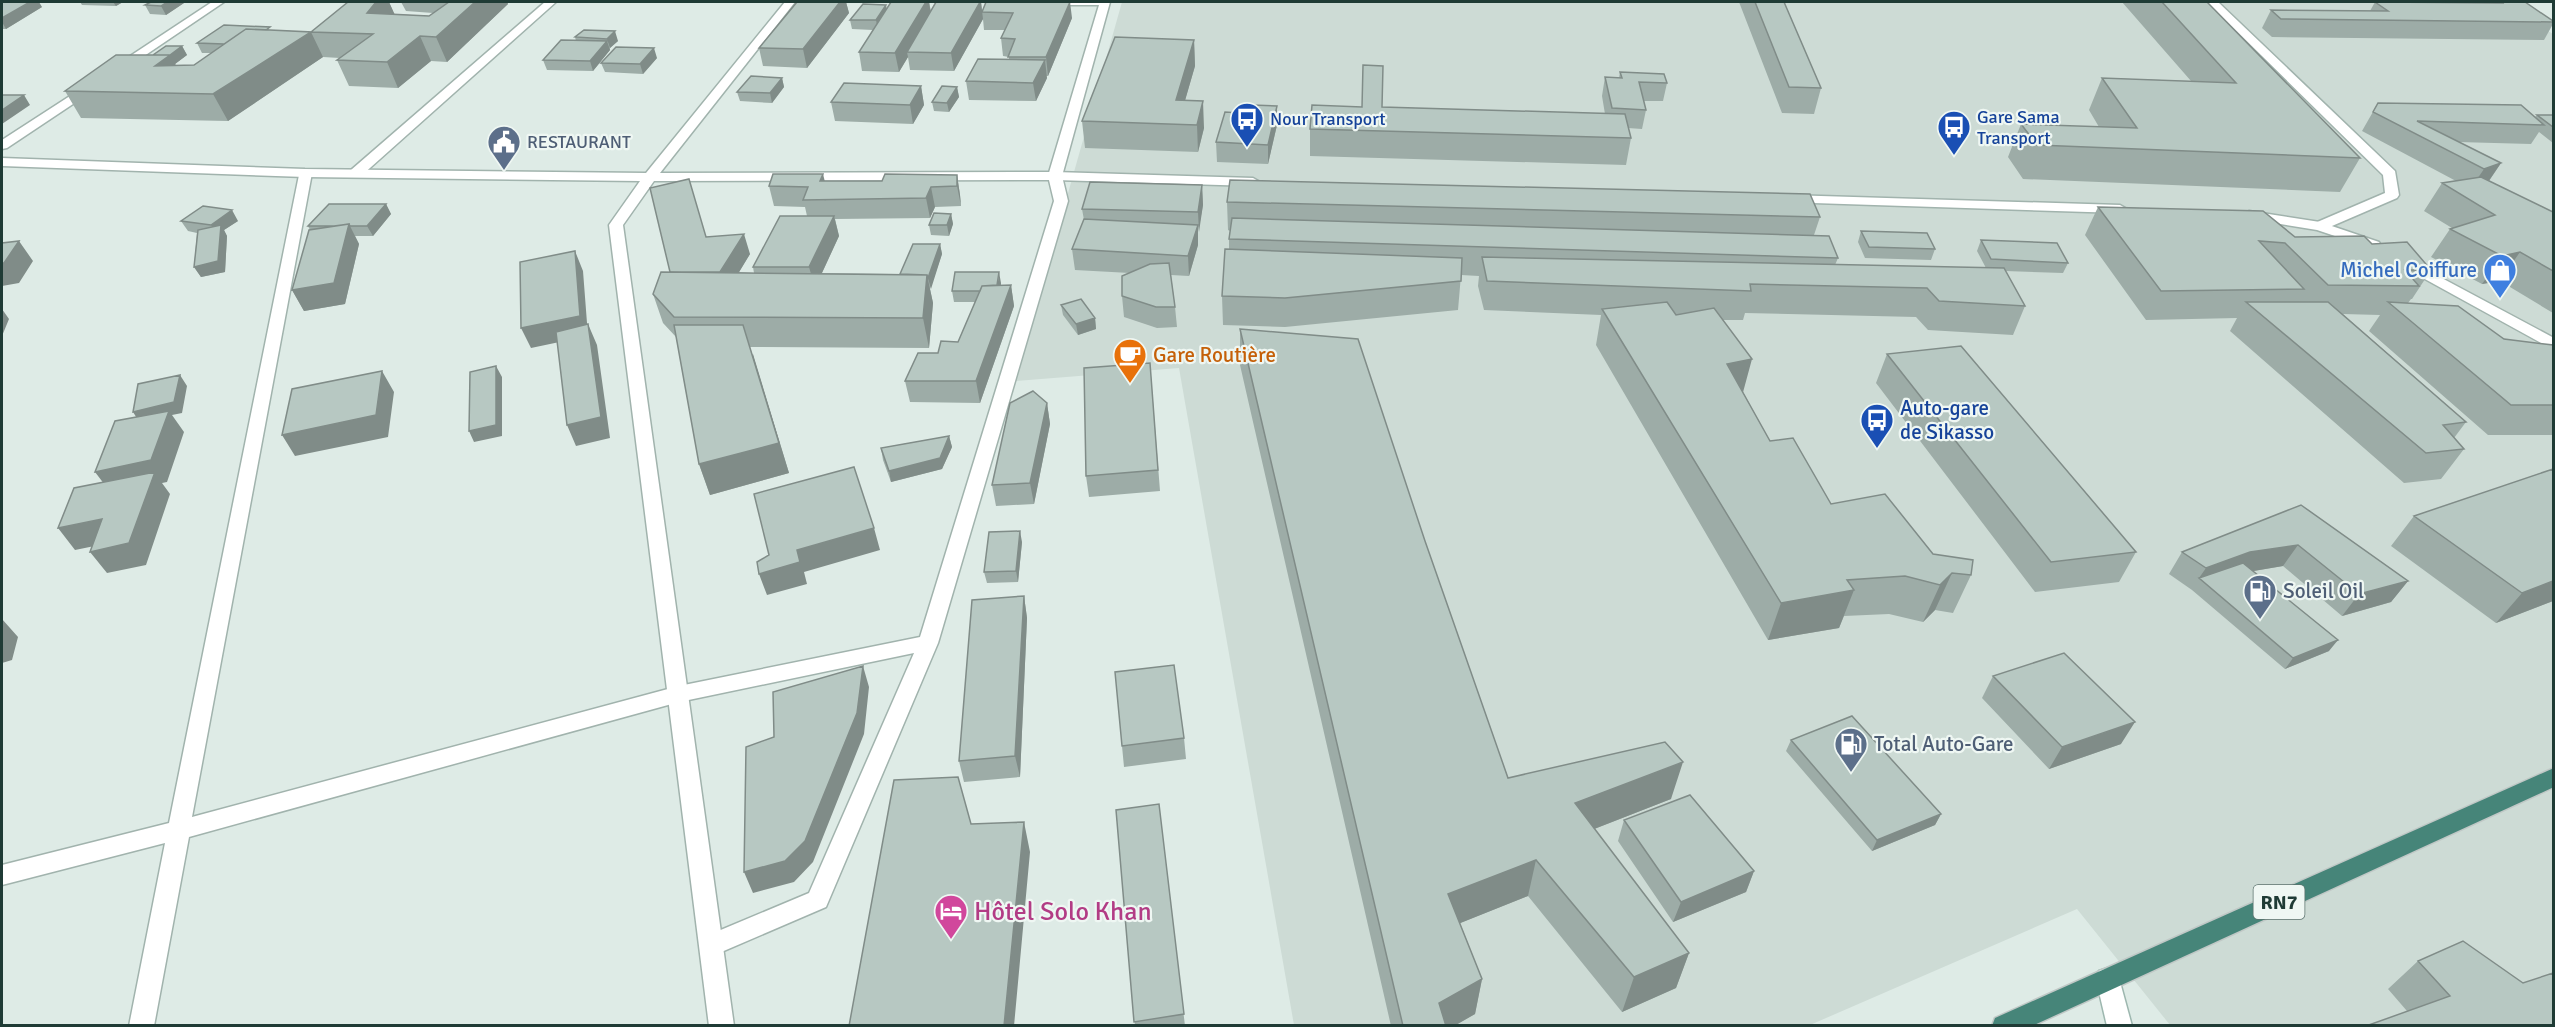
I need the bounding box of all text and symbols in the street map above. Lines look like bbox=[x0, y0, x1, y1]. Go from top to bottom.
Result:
bus stop icon: Nour Transport bbox=[1229, 101, 1265, 148]
place label: Gare Sama Transport bbox=[1977, 106, 2060, 149]
place label: Nour Transport bbox=[1270, 108, 1386, 130]
bus stop icon: Gare Sama Transport bbox=[1936, 109, 1972, 156]
public building icon: RESTAURANT bbox=[486, 124, 522, 171]
place label: RESTAURANT bbox=[527, 131, 631, 153]
shop icon: Michel Coiffure bbox=[2482, 252, 2518, 299]
place label: Michel Coiffure bbox=[2340, 257, 2477, 283]
cafe icon: Gare Routière bbox=[1112, 337, 1148, 384]
place label: Gare Routière bbox=[1153, 342, 1276, 368]
place label: Auto-gare de Sikasso bbox=[1900, 395, 1994, 445]
bus stop icon: Auto-gare de Sikasso bbox=[1859, 402, 1895, 449]
fuel station icon: Soleil Oil bbox=[2242, 573, 2278, 620]
place label: Soleil Oil bbox=[2283, 578, 2364, 604]
fuel station icon: Total Auto-Gare bbox=[1833, 726, 1869, 773]
place label: Total Auto-Gare bbox=[1874, 731, 2014, 757]
road number: RN7 bbox=[2254, 885, 2304, 919]
hotel icon: Hôtel Solo Khan bbox=[933, 893, 969, 940]
place label: Hôtel Solo Khan bbox=[974, 896, 1152, 928]

